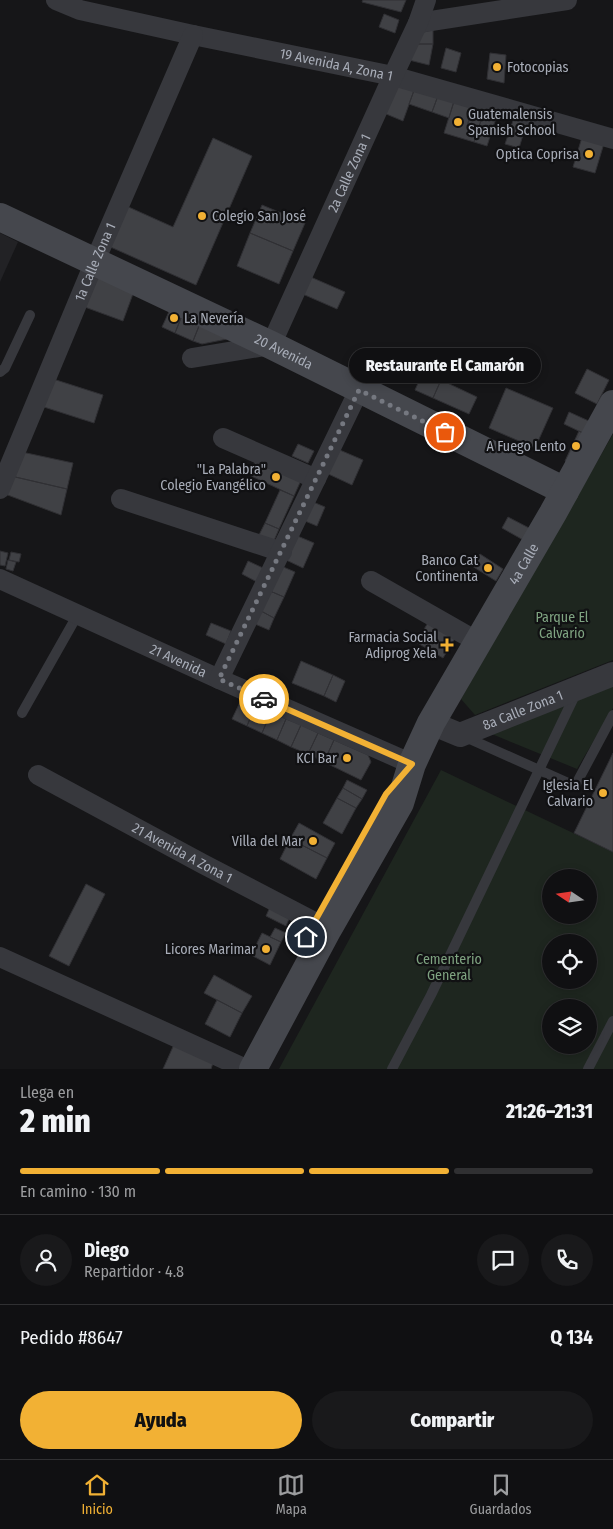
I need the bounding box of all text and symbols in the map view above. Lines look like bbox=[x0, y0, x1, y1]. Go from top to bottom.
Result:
street label: 19 Avenida A, Zona 1 bbox=[278, 45, 394, 85]
place label: Fotocopias bbox=[507, 59, 569, 76]
marker: Fotocopias bbox=[491, 61, 503, 73]
place label: Guatemalensis Spanish School bbox=[468, 106, 556, 139]
marker: Guatemalensis Spanish School bbox=[452, 116, 464, 128]
street label: 2a Calle Zona 1 bbox=[324, 131, 375, 215]
place label: Optica Coprisa bbox=[496, 146, 579, 163]
marker: Optica Coprisa bbox=[583, 148, 595, 160]
place label: Colegio San José bbox=[212, 208, 306, 225]
marker: Colegio San José bbox=[196, 210, 208, 222]
street label: 1a Calle Zona 1 bbox=[71, 220, 119, 304]
place label: La Nevería bbox=[184, 310, 244, 327]
marker: La Nevería bbox=[168, 312, 180, 324]
street label: 20 Avenida bbox=[252, 331, 315, 373]
callout: Restaurante El Camarón bbox=[349, 347, 541, 382]
text: Restaurante El Camarón bbox=[366, 356, 524, 375]
pin bbox=[424, 411, 466, 453]
icon: bag bbox=[431, 418, 459, 446]
place label: A Fuego Lento bbox=[487, 438, 566, 455]
marker: A Fuego Lento bbox=[570, 440, 582, 452]
place label: "La Palabra" Colegio Evangélico bbox=[160, 461, 266, 494]
marker: "La Palabra" Colegio Evangélico bbox=[270, 471, 282, 483]
street label: 4a Calle bbox=[505, 540, 543, 588]
place label: Banco Cat Continenta bbox=[415, 552, 478, 585]
marker: Banco Cat Continenta bbox=[482, 562, 494, 574]
park label: Parque El Calvario bbox=[535, 609, 589, 642]
place label: Farmacia Social Adiprog Xela bbox=[348, 629, 437, 662]
marker: Farmacia Social Adiprog Xela bbox=[441, 639, 453, 651]
street label: 21 Avenida bbox=[147, 641, 209, 681]
courier bbox=[239, 674, 289, 724]
icon: car bbox=[250, 685, 278, 713]
street label: 8a Calle Zona 1 bbox=[480, 687, 566, 734]
place label: KCI Bar bbox=[296, 750, 337, 767]
marker: KCI Bar bbox=[341, 752, 353, 764]
place label: Iglesia El Calvario bbox=[542, 777, 593, 810]
marker: Iglesia El Calvario bbox=[597, 787, 609, 799]
street label: 21 Avenida A Zona 1 bbox=[129, 819, 235, 887]
place label: Villa del Mar bbox=[232, 833, 303, 850]
marker: Villa del Mar bbox=[307, 835, 319, 847]
north arrow bbox=[542, 869, 598, 924]
map controls bbox=[542, 869, 597, 1054]
pin bbox=[285, 916, 327, 958]
icon: home bbox=[292, 923, 320, 951]
button: locate bbox=[542, 934, 597, 989]
place label: Licores Marimar bbox=[165, 941, 256, 958]
marker: Licores Marimar bbox=[260, 943, 272, 955]
park label: Cementerio General bbox=[416, 951, 482, 984]
button: layers bbox=[542, 999, 597, 1054]
text: Llega en bbox=[20, 1083, 74, 1102]
text: 21:26–21:31 bbox=[506, 1100, 593, 1123]
text: 2 min bbox=[20, 1102, 91, 1140]
text: En camino · 130 m bbox=[20, 1182, 136, 1201]
button: person bbox=[20, 1234, 72, 1286]
button: chat bbox=[477, 1234, 529, 1286]
button: phone bbox=[541, 1234, 593, 1286]
text: Diego bbox=[84, 1239, 129, 1262]
text: Repartidor · 4.8 bbox=[84, 1262, 184, 1281]
text: Pedido #8647 bbox=[20, 1326, 123, 1349]
text: Q 134 bbox=[550, 1326, 593, 1349]
button: Ayuda bbox=[20, 1391, 302, 1449]
button: Compartir bbox=[312, 1391, 593, 1449]
tab: Inicio bbox=[81, 1471, 113, 1518]
tab: Mapa bbox=[276, 1471, 307, 1518]
tab: Guardados bbox=[470, 1471, 532, 1518]

